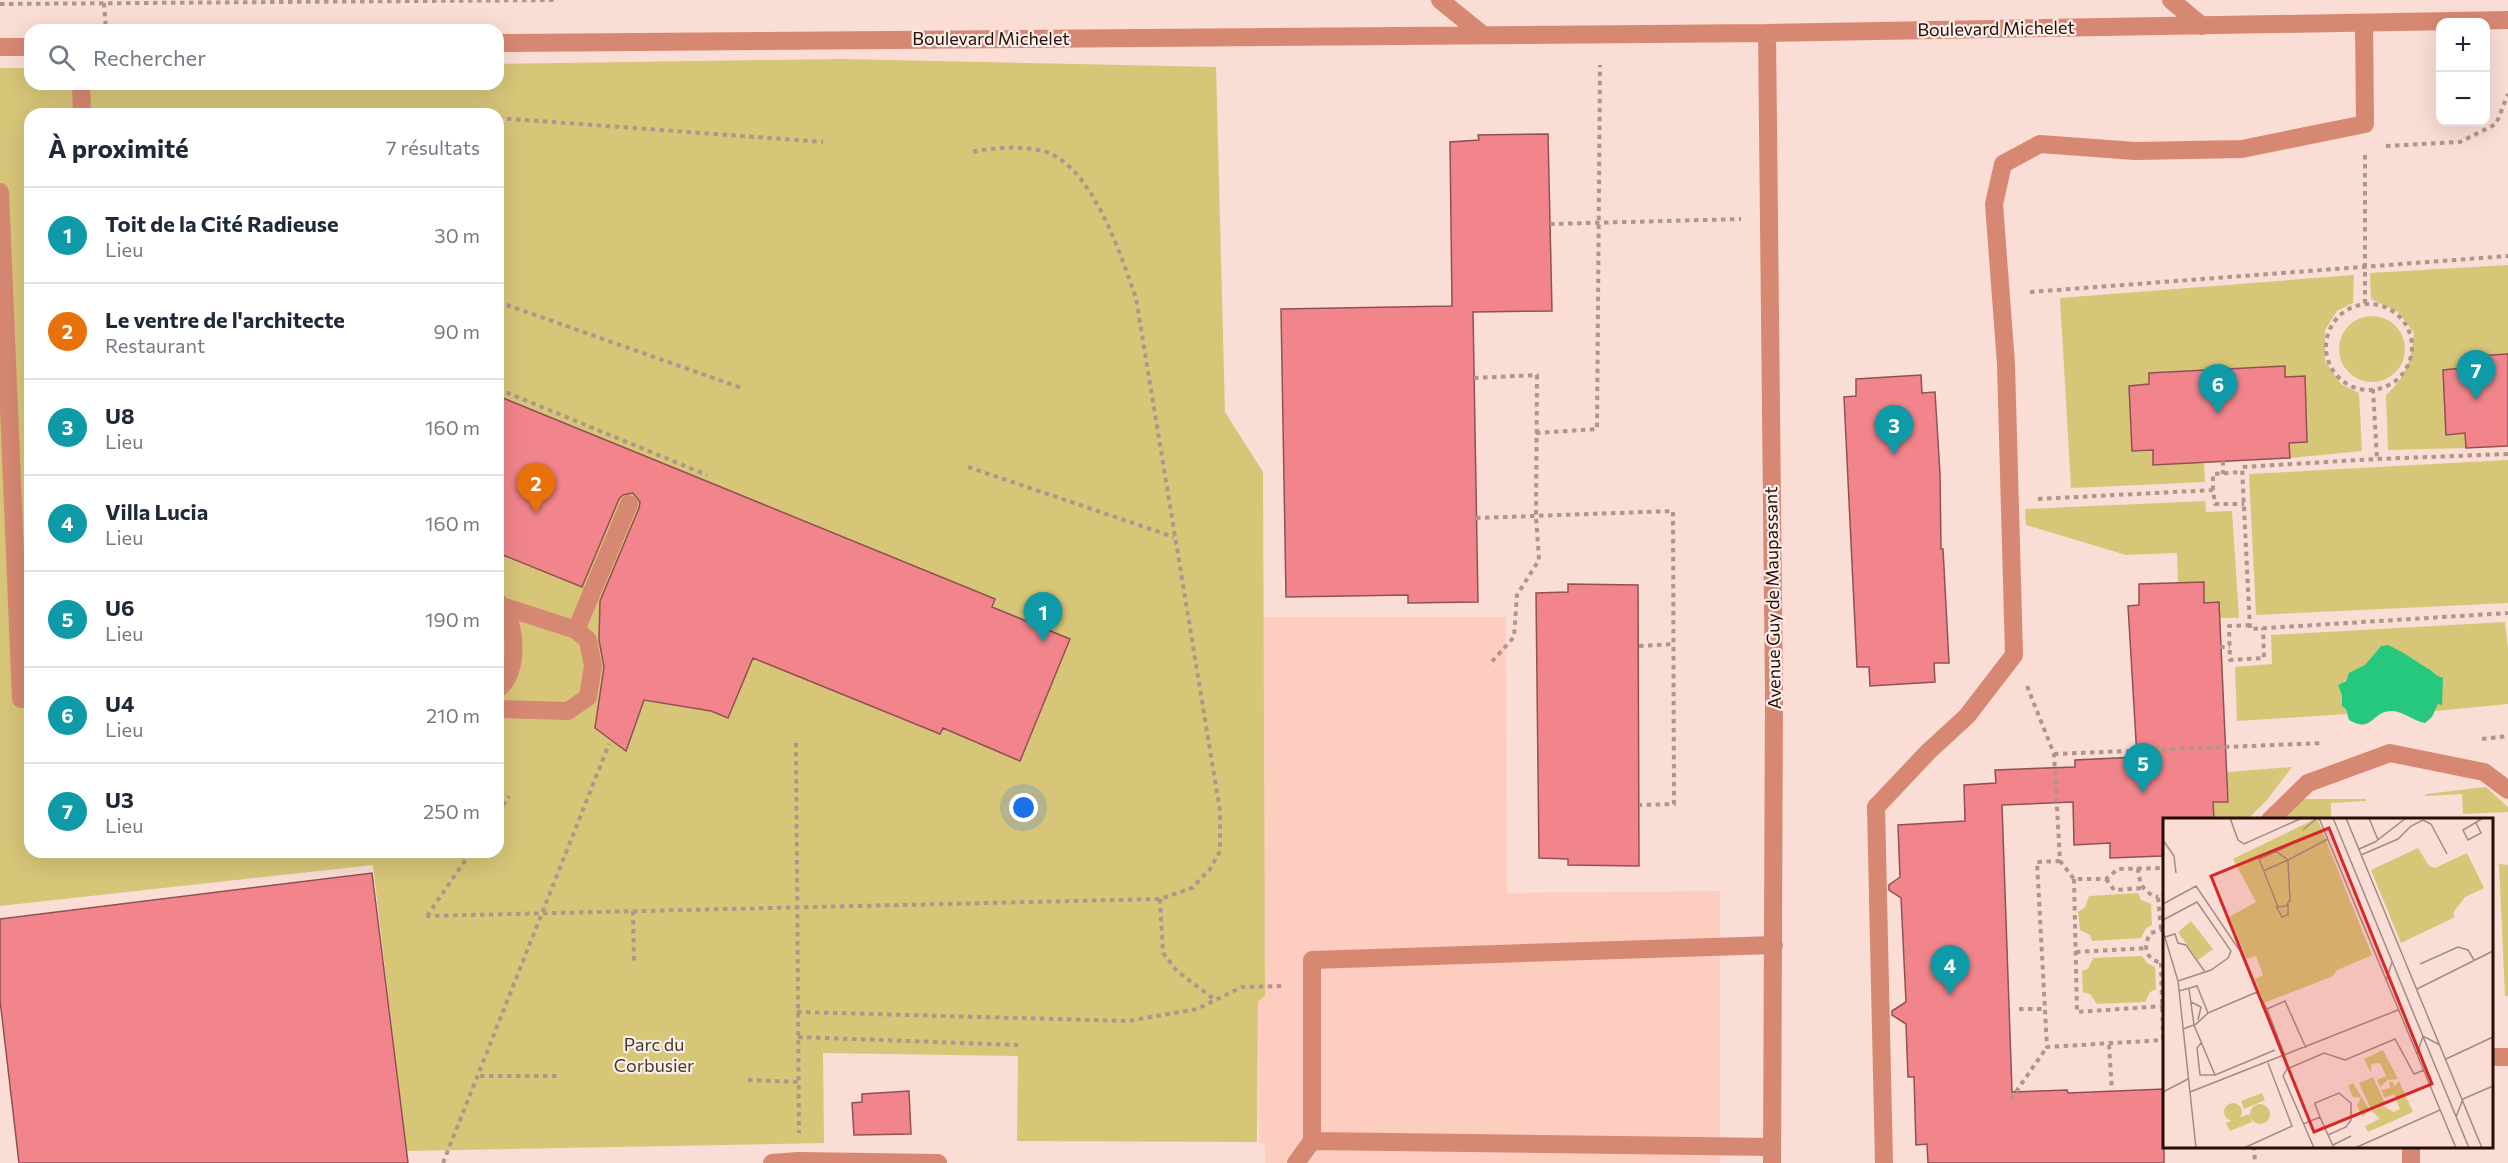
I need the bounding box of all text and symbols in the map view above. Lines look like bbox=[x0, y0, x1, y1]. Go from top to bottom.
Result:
street label: Boulevard Michelet bbox=[1917, 16, 2075, 40]
map controls bbox=[2436, 18, 2490, 126]
button: + bbox=[2436, 18, 2490, 72]
search box bbox=[24, 24, 504, 90]
street label: Boulevard Michelet bbox=[912, 27, 1070, 49]
icon: search bbox=[45, 41, 78, 74]
text: Rechercher bbox=[93, 44, 206, 71]
button: − bbox=[2436, 72, 2490, 126]
text: À proximité bbox=[48, 132, 189, 163]
text: 7 résultats bbox=[386, 135, 480, 159]
text: Toit de la Cité Radieuse bbox=[105, 210, 339, 237]
text: 1 bbox=[63, 223, 72, 247]
text: 30 m bbox=[434, 223, 480, 247]
text: Lieu bbox=[105, 237, 143, 261]
text: Le ventre de l'architecte bbox=[105, 306, 345, 333]
text: 2 bbox=[62, 319, 73, 343]
text: 90 m bbox=[434, 319, 480, 343]
text: Restaurant bbox=[105, 333, 205, 357]
pin: 7 bbox=[2456, 350, 2496, 400]
pin: 6 bbox=[2198, 364, 2238, 414]
text: U8 bbox=[105, 402, 135, 429]
pin: 3 bbox=[1874, 406, 1914, 455]
text: 3 bbox=[62, 415, 73, 439]
text: 160 m bbox=[425, 415, 480, 439]
text: Lieu bbox=[105, 429, 143, 453]
pin: 2 bbox=[516, 464, 556, 513]
street label: Avenue Guy de Maupassant bbox=[1759, 486, 1785, 710]
text: Villa Lucia bbox=[105, 498, 208, 525]
text: 4 bbox=[61, 511, 74, 535]
text: 160 m bbox=[425, 511, 480, 535]
text: Lieu bbox=[105, 525, 143, 549]
pin: 1 bbox=[1024, 592, 1062, 642]
text: U6 bbox=[105, 594, 135, 621]
text: 5 bbox=[62, 607, 73, 631]
text: 190 m bbox=[425, 607, 480, 631]
text: Lieu bbox=[105, 621, 143, 645]
text: U4 bbox=[105, 690, 135, 717]
text: 6 bbox=[61, 703, 74, 727]
text: 210 m bbox=[426, 703, 480, 727]
text: Lieu bbox=[105, 717, 143, 741]
pin: 5 bbox=[2124, 744, 2162, 793]
text: U3 bbox=[105, 786, 134, 813]
your location bbox=[1009, 793, 1038, 822]
text: 7 bbox=[62, 799, 73, 823]
text: 250 m bbox=[423, 799, 480, 823]
text: Lieu bbox=[105, 813, 143, 837]
inset map bbox=[2163, 818, 2493, 1148]
pin: 4 bbox=[1930, 946, 1970, 995]
park label: Parc du Corbusier bbox=[614, 1033, 694, 1076]

